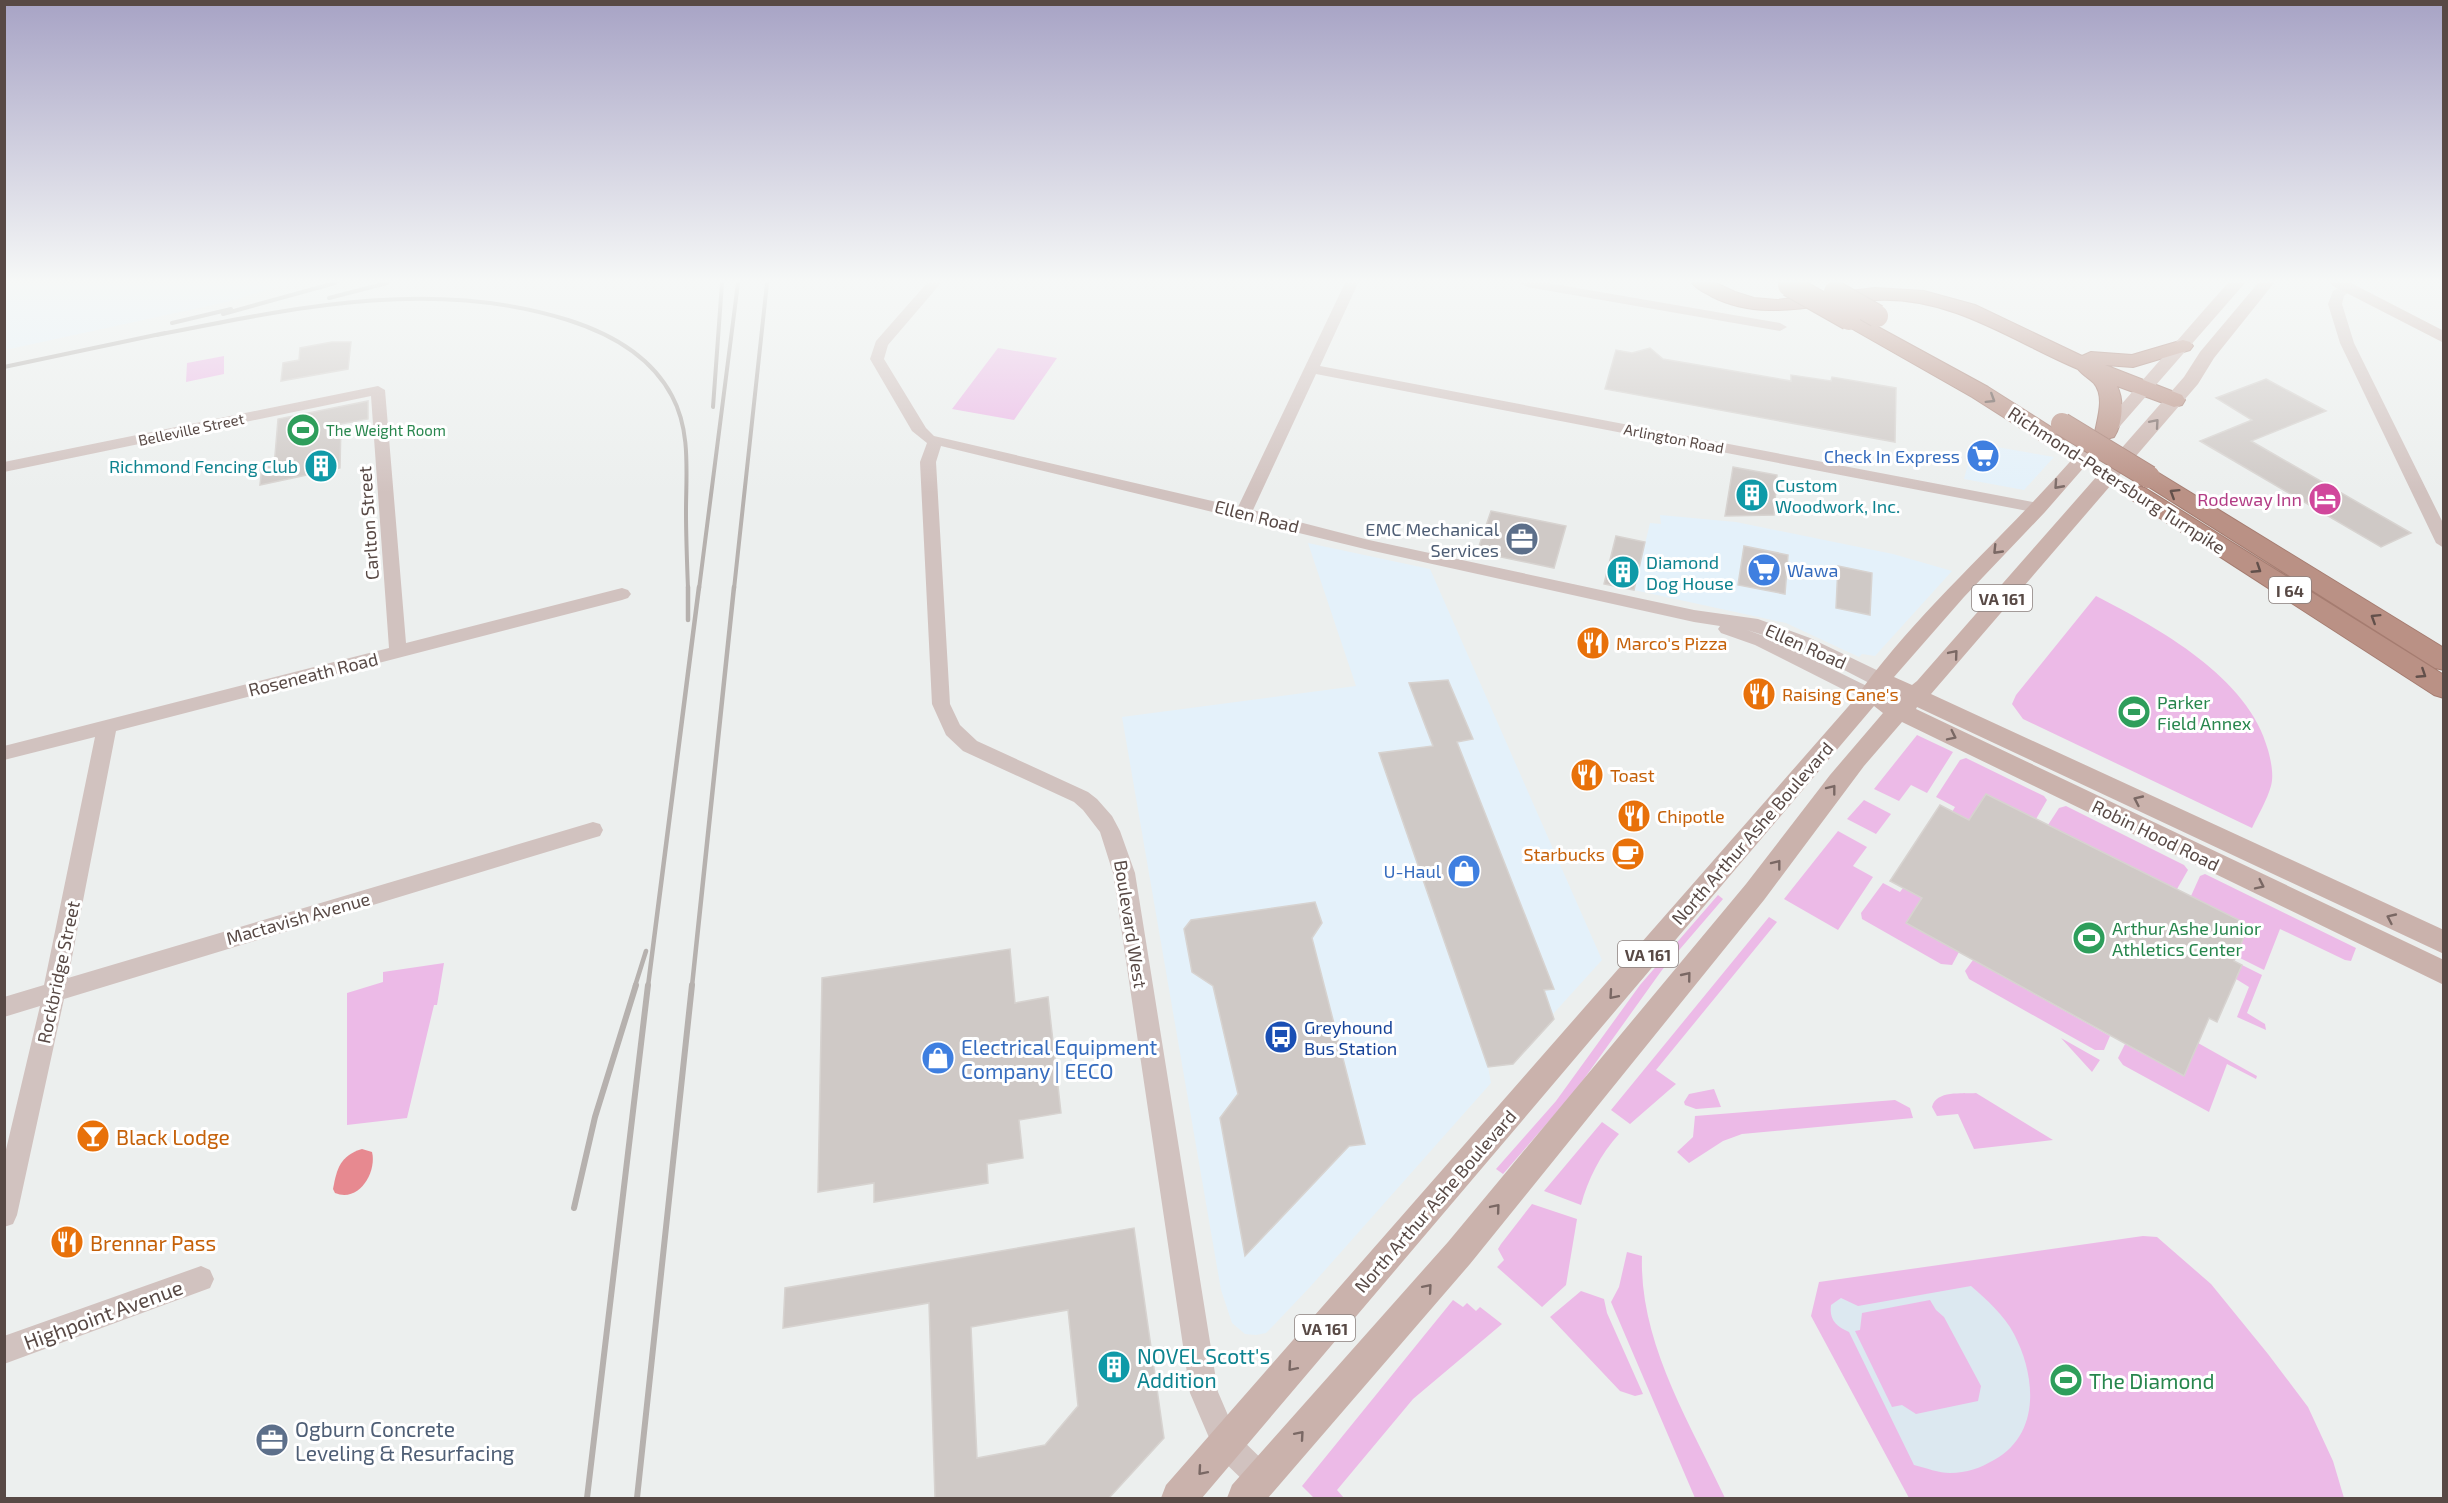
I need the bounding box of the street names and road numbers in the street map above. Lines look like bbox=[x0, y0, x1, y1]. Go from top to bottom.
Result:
street label: Richmond-Petersburg Turnpike bbox=[2004, 402, 2230, 558]
street label: Belleville Street bbox=[136, 409, 246, 449]
street label: Arlington Road bbox=[1622, 419, 1726, 457]
street label: Carlton Street bbox=[353, 465, 383, 581]
street label: Ellen Road bbox=[1212, 495, 1302, 537]
road number: I 64 bbox=[2269, 577, 2311, 603]
road number: VA 161 bbox=[1972, 585, 2032, 611]
street label: Ellen Road bbox=[1762, 618, 1850, 674]
street label: Roseneath Road bbox=[246, 647, 380, 701]
street label: North Arthur Ashe Boulevard bbox=[1667, 737, 1837, 929]
street label: Robin Hood Road bbox=[2089, 795, 2223, 875]
street label: Boulevard West bbox=[1110, 858, 1152, 990]
street label: Mactavish Avenue bbox=[223, 887, 373, 949]
street label: Rockbridge Street bbox=[32, 899, 84, 1045]
road number: VA 161 bbox=[1618, 941, 1678, 967]
street label: North Arthur Ashe Boulevard bbox=[1350, 1105, 1520, 1297]
street label: Highpoint Avenue bbox=[20, 1274, 186, 1354]
road number: VA 161 bbox=[1295, 1315, 1355, 1341]

